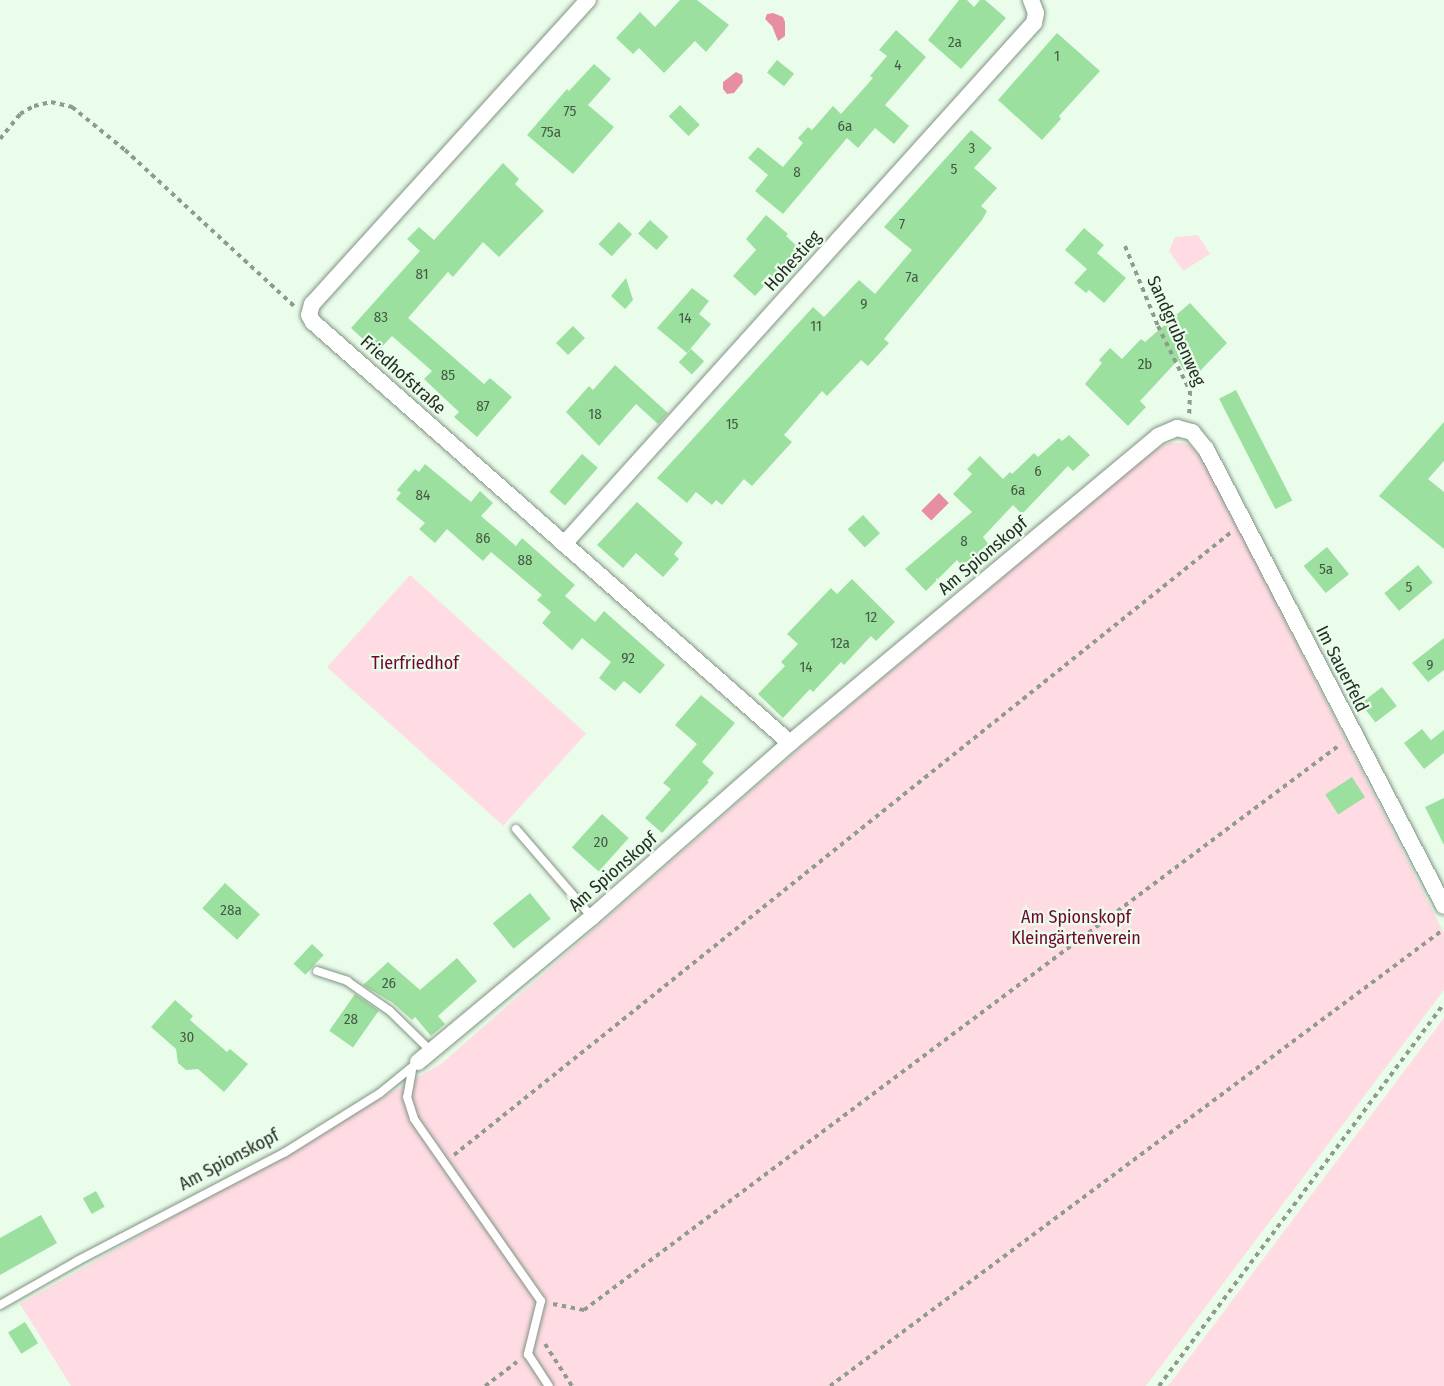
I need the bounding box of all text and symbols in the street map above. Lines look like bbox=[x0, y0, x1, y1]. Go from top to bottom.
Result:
house number: 2a bbox=[948, 34, 962, 52]
house number: 1 bbox=[1054, 48, 1060, 66]
house number: 4 bbox=[894, 57, 902, 75]
house number: 75 bbox=[564, 103, 576, 121]
house number: 6a bbox=[838, 118, 852, 136]
house number: 75a bbox=[541, 124, 561, 142]
house number: 3 bbox=[969, 140, 975, 158]
house number: 5 bbox=[951, 161, 957, 179]
house number: 8 bbox=[793, 164, 801, 182]
house number: 7 bbox=[899, 216, 905, 234]
street label: Hohestieg bbox=[760, 226, 826, 296]
house number: 81 bbox=[416, 266, 428, 284]
house number: 7a bbox=[906, 269, 918, 287]
street label: Sandgrubenweg bbox=[1142, 273, 1210, 389]
house number: 9 bbox=[860, 296, 868, 314]
house number: 83 bbox=[374, 309, 388, 327]
house number: 14 bbox=[678, 310, 692, 328]
house number: 11 bbox=[810, 318, 822, 336]
street label: Friedhofstraße bbox=[356, 331, 450, 419]
house number: 2b bbox=[1138, 356, 1152, 374]
house number: 85 bbox=[441, 367, 455, 385]
house number: 87 bbox=[476, 398, 490, 416]
house number: 18 bbox=[588, 406, 602, 424]
house number: 15 bbox=[726, 416, 738, 434]
house number: 6 bbox=[1034, 463, 1042, 481]
house number: 6a bbox=[1011, 482, 1025, 500]
house number: 84 bbox=[416, 487, 430, 505]
street label: Am Spionskopf bbox=[934, 512, 1032, 600]
house number: 86 bbox=[476, 530, 490, 548]
house number: 8 bbox=[960, 533, 968, 551]
house number: 88 bbox=[518, 552, 532, 570]
house number: 5a bbox=[1319, 561, 1333, 579]
house number: 5 bbox=[1406, 579, 1412, 597]
house number: 12 bbox=[865, 609, 877, 627]
street label: Im Sauerfeld bbox=[1311, 622, 1373, 716]
house number: 12a bbox=[830, 635, 850, 653]
house number: 92 bbox=[621, 650, 635, 668]
park label: Tierfriedhof bbox=[371, 652, 459, 674]
house number: 9 bbox=[1426, 657, 1434, 675]
house number: 14 bbox=[799, 659, 813, 677]
street label: Am Spionskopf bbox=[564, 828, 662, 916]
house number: 20 bbox=[594, 834, 608, 852]
house number: 28a bbox=[220, 902, 242, 920]
park label: Am Spionskopf Kleingärtenverein bbox=[1011, 907, 1141, 950]
house number: 26 bbox=[382, 975, 396, 993]
house number: 28 bbox=[344, 1011, 358, 1029]
house number: 30 bbox=[180, 1029, 194, 1047]
street label: Am Spionskopf bbox=[175, 1125, 283, 1195]

